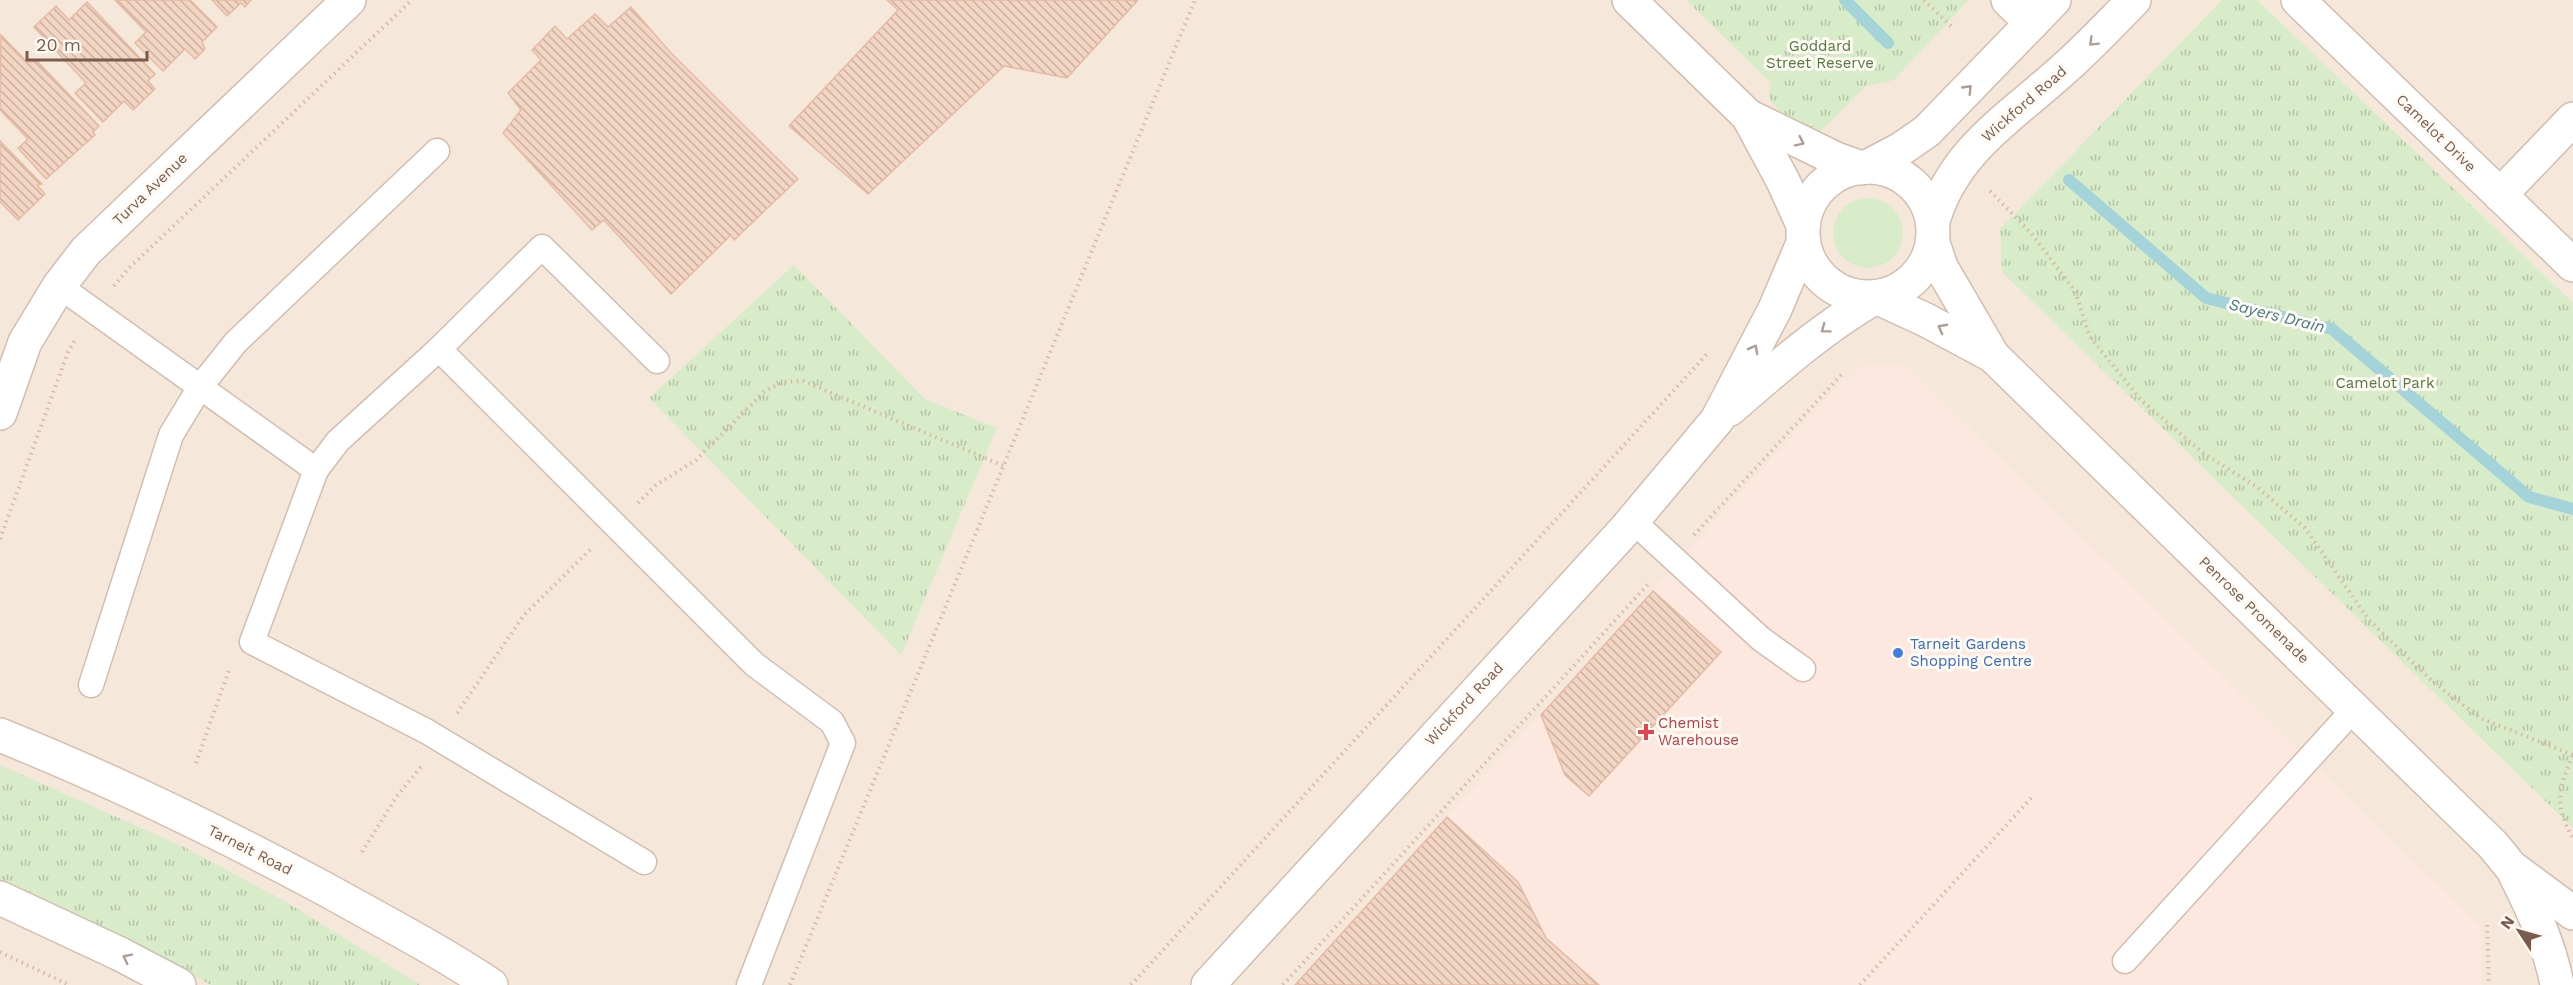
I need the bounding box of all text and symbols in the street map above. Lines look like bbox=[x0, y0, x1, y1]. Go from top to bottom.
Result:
scale bar bbox=[27, 24, 147, 62]
text: 20 m bbox=[36, 34, 81, 55]
one-way arrow bbox=[2089, 34, 2100, 45]
park label: Goddard Street Reserve bbox=[1766, 37, 1874, 72]
street label: Wickford Road bbox=[1978, 62, 2070, 146]
one-way arrow bbox=[1960, 86, 1971, 97]
street label: Camelot Drive bbox=[2392, 90, 2480, 176]
one-way arrow bbox=[1794, 134, 1805, 146]
street label: Turva Avenue bbox=[109, 149, 191, 229]
water label: Sayers Drain bbox=[2227, 294, 2327, 337]
one-way arrow bbox=[1820, 322, 1831, 333]
one-way arrow bbox=[1938, 324, 1948, 335]
one-way arrow bbox=[1747, 345, 1758, 355]
park label: Camelot Park bbox=[2336, 374, 2435, 392]
street label: Penrose Promenade bbox=[2195, 553, 2313, 667]
place label: Tarneit Gardens Shopping Centre bbox=[1910, 635, 2032, 670]
marker: Tarneit Gardens Shopping Centre bbox=[1891, 646, 1905, 660]
street label: Wickford Road bbox=[1421, 659, 1507, 749]
place label: Chemist Warehouse bbox=[1658, 714, 1739, 749]
marker: Chemist Warehouse bbox=[1639, 725, 1653, 739]
street label: Tarneit Road bbox=[205, 821, 295, 879]
north arrow bbox=[2489, 901, 2549, 961]
text: N bbox=[2496, 912, 2518, 933]
one-way arrow bbox=[123, 954, 134, 965]

